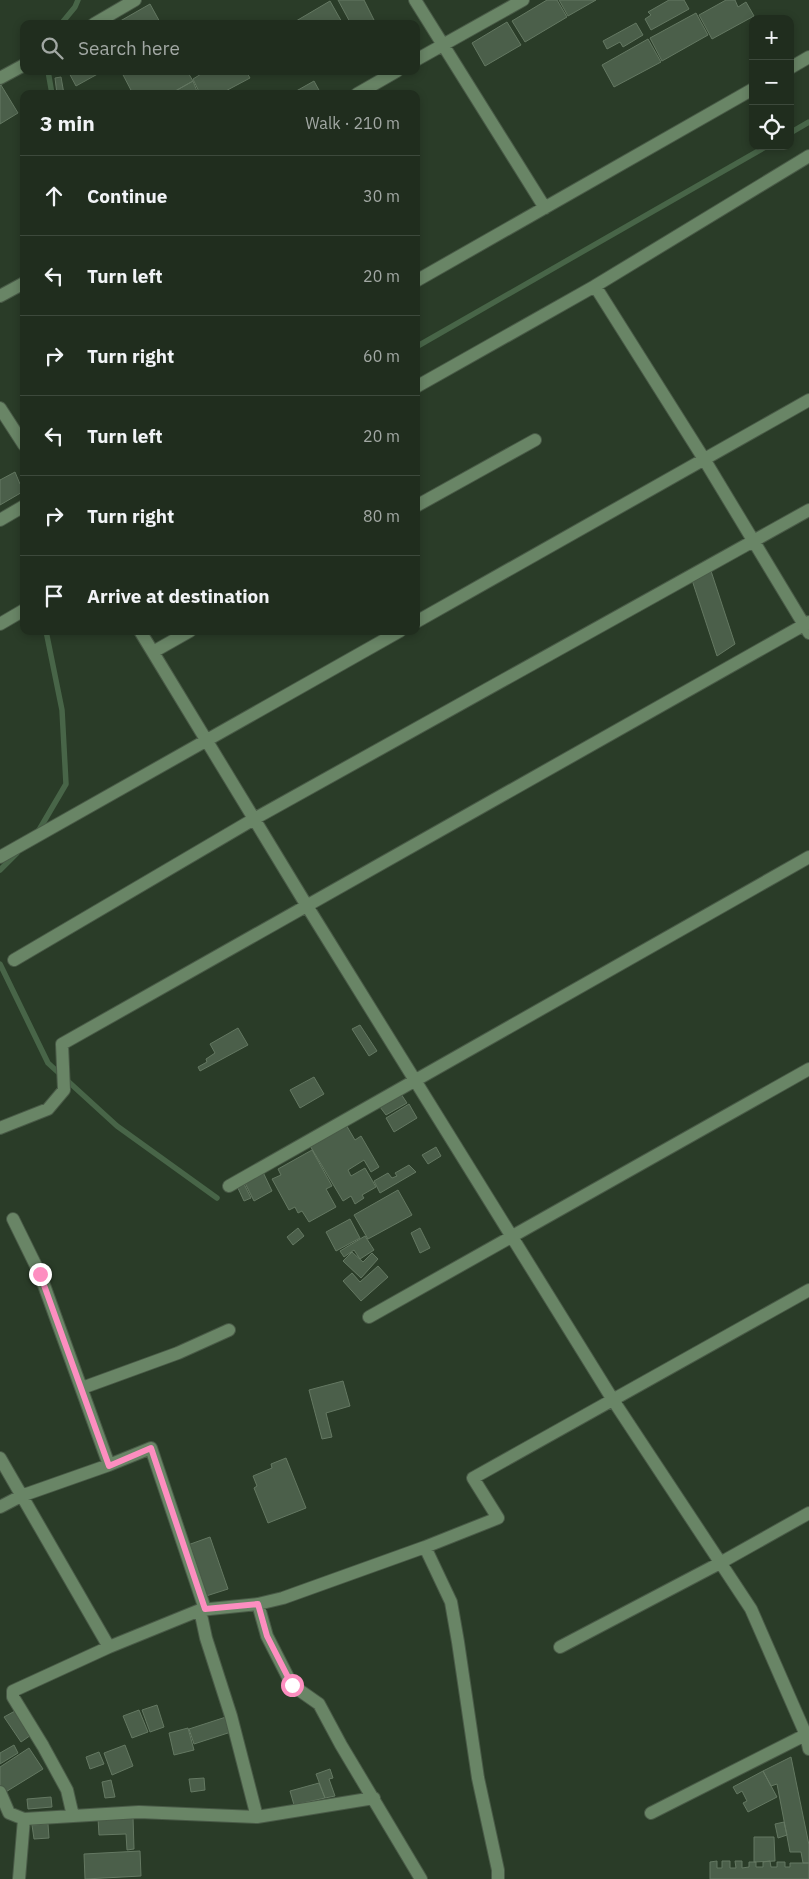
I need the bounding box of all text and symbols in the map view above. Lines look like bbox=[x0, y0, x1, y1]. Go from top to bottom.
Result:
map controls bbox=[749, 15, 794, 150]
button: + bbox=[749, 15, 794, 60]
search box bbox=[20, 20, 420, 75]
icon: search bbox=[38, 34, 66, 62]
text: Search here bbox=[78, 36, 180, 60]
button: − bbox=[749, 60, 794, 105]
button: locate bbox=[749, 105, 794, 150]
text: 3 min bbox=[40, 109, 95, 137]
text: Walk · 210 m bbox=[305, 113, 400, 133]
icon: ahead bbox=[40, 182, 68, 210]
text: Continue bbox=[87, 184, 167, 208]
text: 30 m bbox=[363, 186, 400, 206]
icon: left bbox=[40, 262, 68, 290]
text: Turn left bbox=[87, 264, 163, 288]
text: 20 m bbox=[363, 266, 400, 286]
icon: right bbox=[40, 342, 68, 370]
text: Turn right bbox=[87, 344, 174, 368]
text: 60 m bbox=[363, 346, 400, 366]
icon: left bbox=[40, 422, 68, 450]
text: Turn left bbox=[87, 424, 163, 448]
text: 20 m bbox=[363, 426, 400, 446]
icon: right bbox=[40, 502, 68, 530]
text: Turn right bbox=[87, 504, 174, 528]
text: 80 m bbox=[363, 506, 400, 526]
icon: arrive bbox=[40, 582, 68, 610]
text: Arrive at destination bbox=[87, 584, 270, 608]
route end bbox=[29, 1263, 52, 1286]
route start bbox=[281, 1674, 304, 1697]

